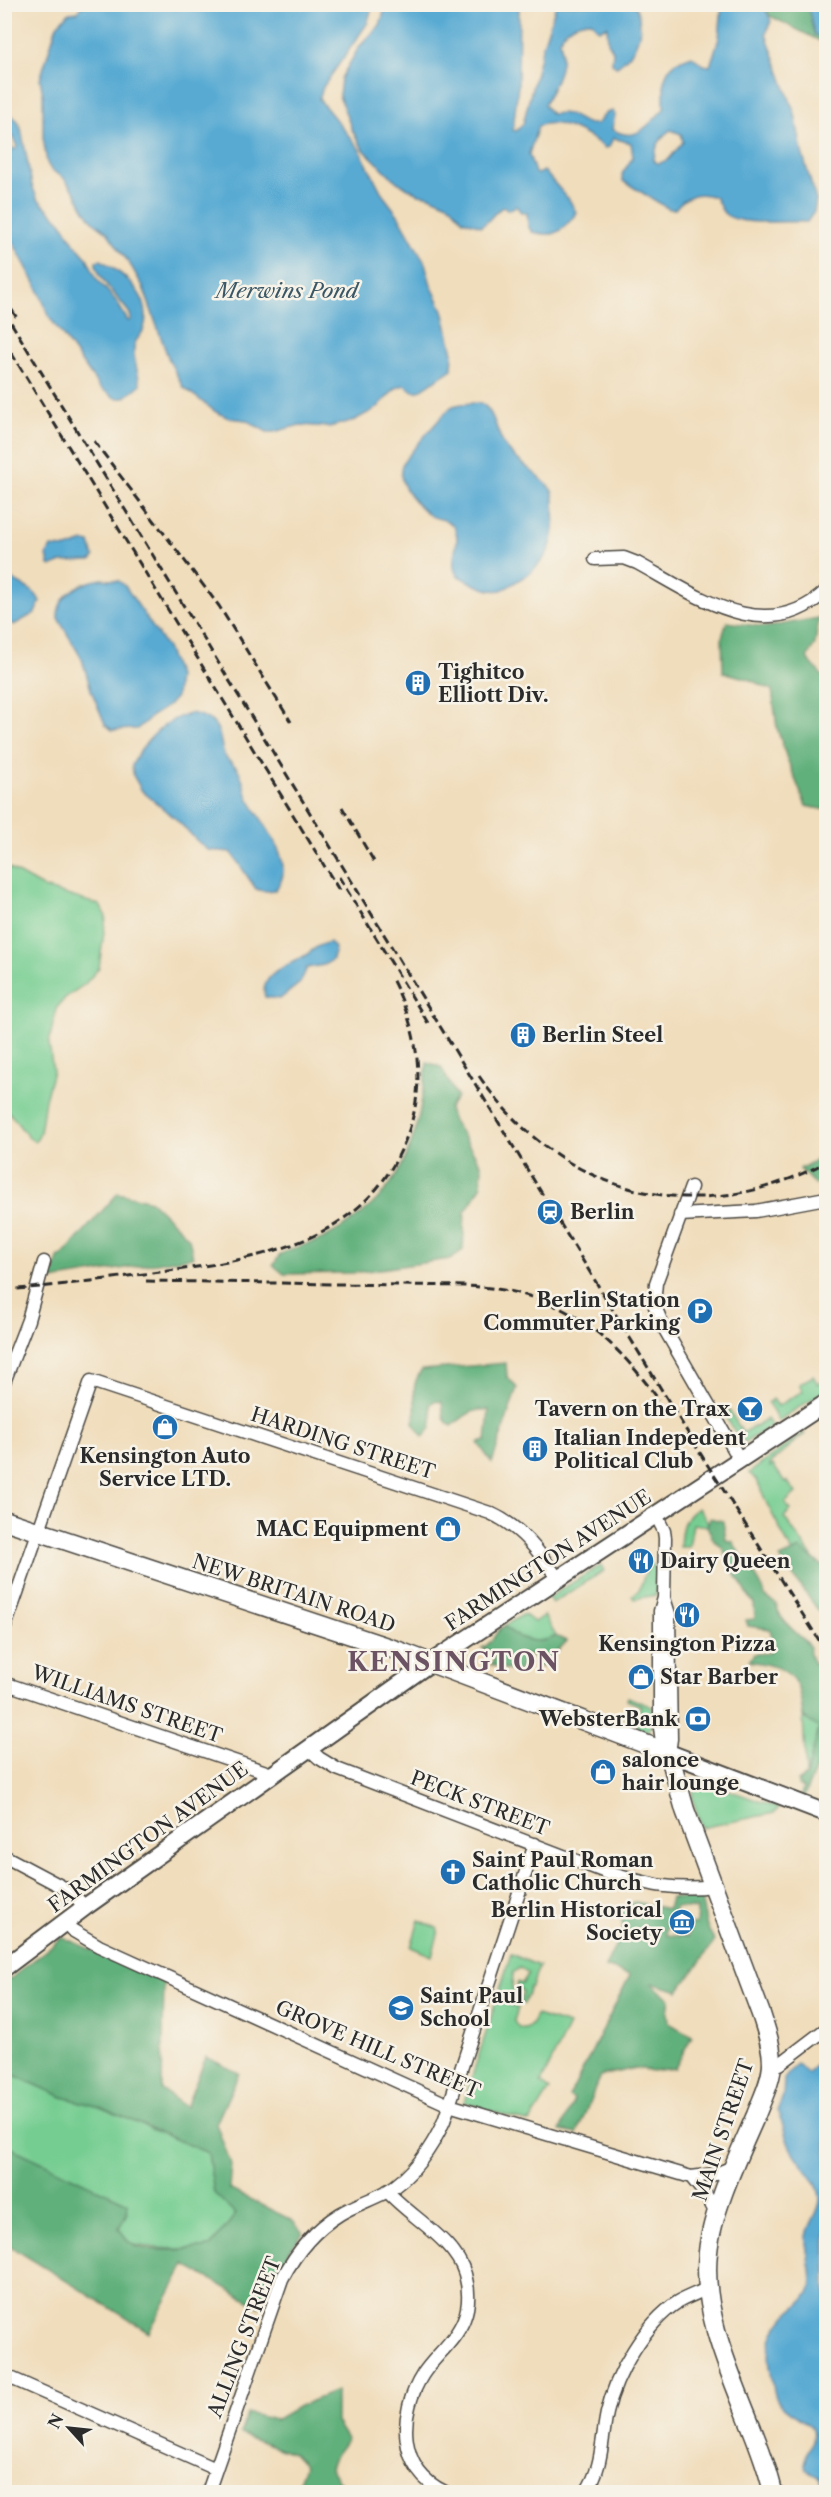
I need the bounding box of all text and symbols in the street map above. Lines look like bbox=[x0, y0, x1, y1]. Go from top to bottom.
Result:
water label: Merwins Pond bbox=[213, 278, 361, 303]
place label: Tighitco Elliott Div. bbox=[438, 660, 549, 707]
building icon: Tighitco Elliott Div. bbox=[403, 668, 433, 698]
building icon: Berlin Steel bbox=[508, 1020, 538, 1050]
place label: Berlin Steel bbox=[542, 1023, 663, 1047]
station icon: Berlin bbox=[535, 1197, 565, 1227]
place label: Berlin bbox=[570, 1200, 635, 1224]
place label: Berlin Station Commuter Parking bbox=[483, 1288, 680, 1335]
parking icon: Berlin Station Commuter Parking bbox=[685, 1296, 715, 1326]
bar icon: Tavern on the Trax bbox=[735, 1394, 765, 1424]
place label: Tavern on the Trax bbox=[535, 1397, 731, 1421]
street label: HARDING STREET bbox=[248, 1402, 438, 1484]
shop icon: Kensington Auto Service LTD. bbox=[150, 1412, 180, 1442]
place label: Italian Indepedent Political Club bbox=[554, 1426, 746, 1473]
building icon: Italian Indepedent Political Club bbox=[520, 1434, 550, 1464]
place label: Kensington Auto Service LTD. bbox=[80, 1444, 250, 1491]
street label: FARMINGTON AVENUE bbox=[440, 1484, 656, 1636]
shop icon: MAC Equipment bbox=[433, 1514, 463, 1544]
place label: MAC Equipment bbox=[256, 1517, 428, 1541]
restaurant icon: Dairy Queen bbox=[626, 1546, 656, 1576]
street label: NEW BRITAIN ROAD bbox=[190, 1549, 398, 1637]
place label: Dairy Queen bbox=[660, 1549, 791, 1573]
restaurant icon: Kensington Pizza bbox=[672, 1600, 702, 1630]
place label: Kensington Pizza bbox=[598, 1632, 776, 1656]
district label: KENSINGTON bbox=[347, 1646, 561, 1678]
street label: WILLIAMS STREET bbox=[28, 1660, 225, 1748]
shop icon: Star Barber bbox=[626, 1662, 656, 1692]
place label: Star Barber bbox=[660, 1665, 778, 1689]
bank icon: WebsterBank bbox=[683, 1704, 713, 1734]
place label: WebsterBank bbox=[538, 1707, 679, 1731]
place label: salonce hair lounge bbox=[622, 1748, 739, 1795]
street label: FARMINGTON AVENUE bbox=[43, 1756, 253, 1918]
shop icon: salonce hair lounge bbox=[588, 1757, 618, 1787]
street label: PECK STREET bbox=[407, 1765, 553, 1841]
place label: Saint Paul Roman Catholic Church bbox=[472, 1848, 654, 1895]
church icon: Saint Paul Roman Catholic Church bbox=[438, 1857, 468, 1887]
place label: Berlin Historical Society bbox=[491, 1898, 663, 1945]
museum icon: Berlin Historical Society bbox=[667, 1907, 697, 1937]
place label: Saint Paul School bbox=[420, 1984, 523, 2031]
school or university icon: Saint Paul School bbox=[386, 1993, 416, 2023]
street label: GROVE HILL STREET bbox=[272, 1995, 484, 2103]
street label: MAIN STREET bbox=[687, 2056, 759, 2204]
street label: ALLING STREET bbox=[202, 2253, 286, 2422]
north arrow bbox=[39, 2398, 99, 2458]
text: N bbox=[44, 2410, 68, 2432]

